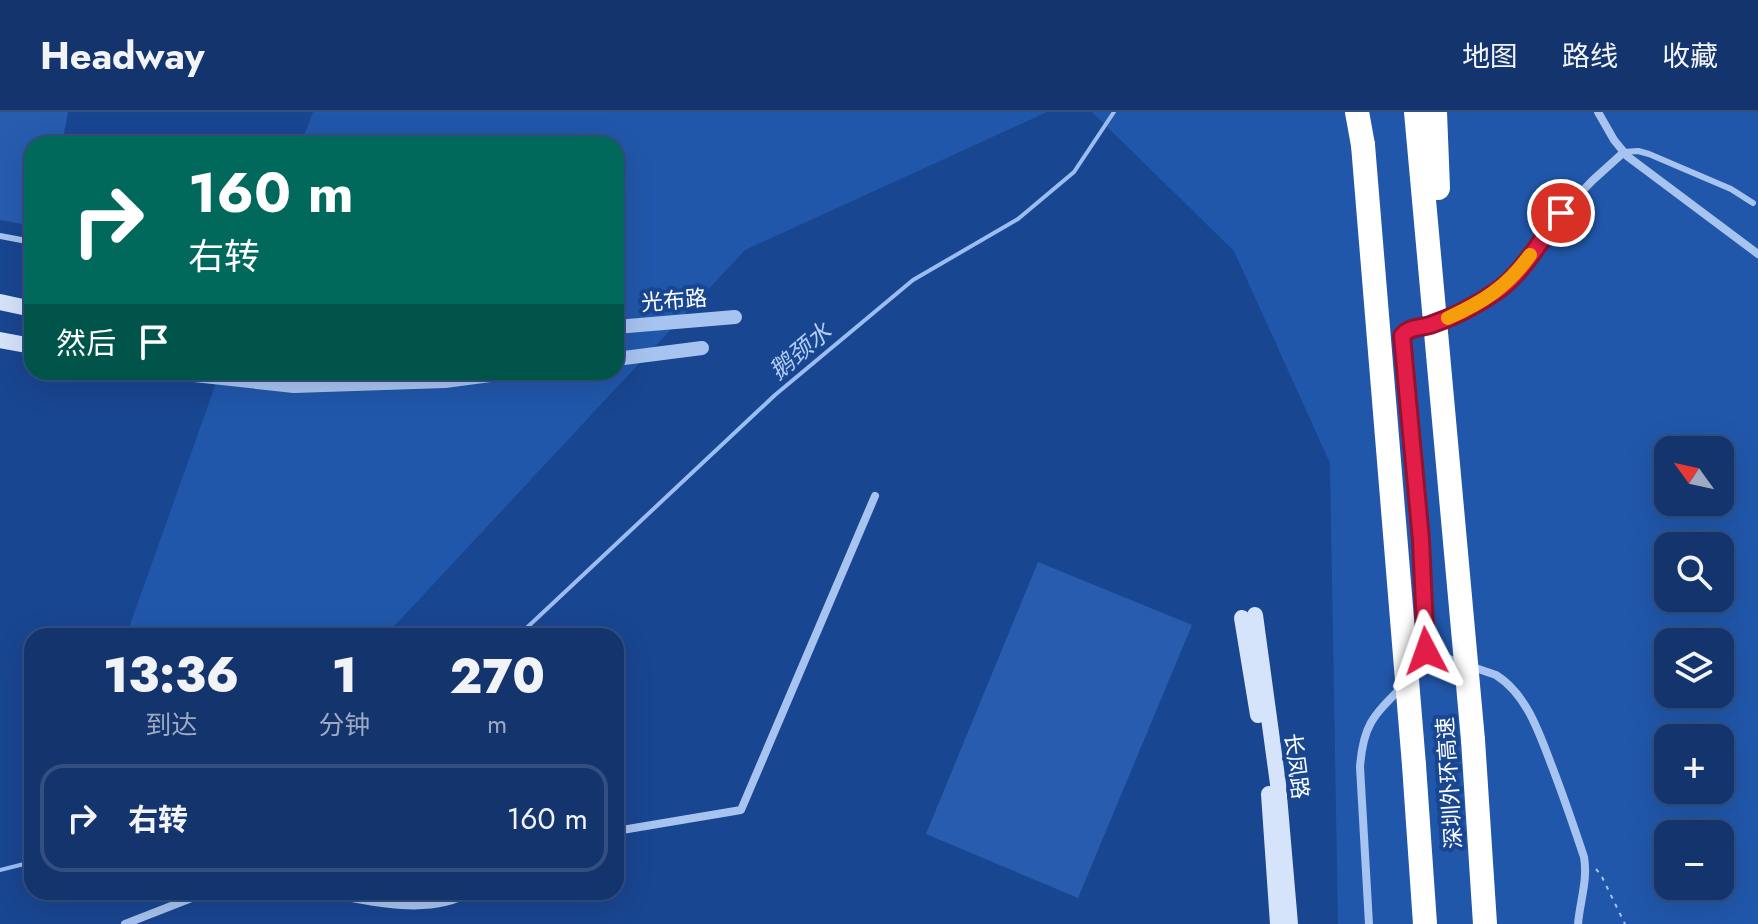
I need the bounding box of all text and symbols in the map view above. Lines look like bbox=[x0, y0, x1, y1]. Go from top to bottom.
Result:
text: Headway bbox=[40, 28, 205, 83]
text: 地图 bbox=[1462, 36, 1518, 77]
text: 路线 bbox=[1562, 36, 1618, 77]
text: 收藏 bbox=[1662, 36, 1718, 77]
text: 160 m bbox=[188, 152, 354, 233]
icon: right bbox=[56, 168, 160, 272]
pin bbox=[1527, 179, 1595, 247]
icon: arrive bbox=[1539, 191, 1583, 235]
text: 右转 bbox=[188, 230, 260, 282]
street label: 光布路 bbox=[640, 281, 708, 319]
water label: 鹅颈水 bbox=[761, 314, 840, 388]
icon: arrive bbox=[132, 320, 176, 364]
text: 然后 bbox=[56, 322, 116, 365]
north arrow bbox=[1654, 436, 1734, 516]
map controls bbox=[1654, 436, 1734, 900]
button: search bbox=[1654, 532, 1734, 612]
position arrow bbox=[1384, 609, 1468, 693]
button: layers bbox=[1654, 628, 1734, 708]
text: 13:36 bbox=[103, 641, 239, 710]
text: 1 bbox=[332, 641, 357, 710]
text: 270 bbox=[449, 642, 545, 711]
text: m bbox=[487, 705, 507, 743]
text: 到达 bbox=[145, 706, 197, 744]
text: 分钟 bbox=[318, 706, 370, 744]
street label: 深圳外环高速 bbox=[1428, 716, 1470, 850]
button: + bbox=[1654, 724, 1734, 804]
street label: 长凤路 bbox=[1277, 731, 1317, 801]
icon: right bbox=[60, 796, 104, 840]
text: 160 m bbox=[507, 797, 588, 840]
text: 右转 bbox=[128, 798, 188, 841]
button: − bbox=[1654, 820, 1734, 900]

